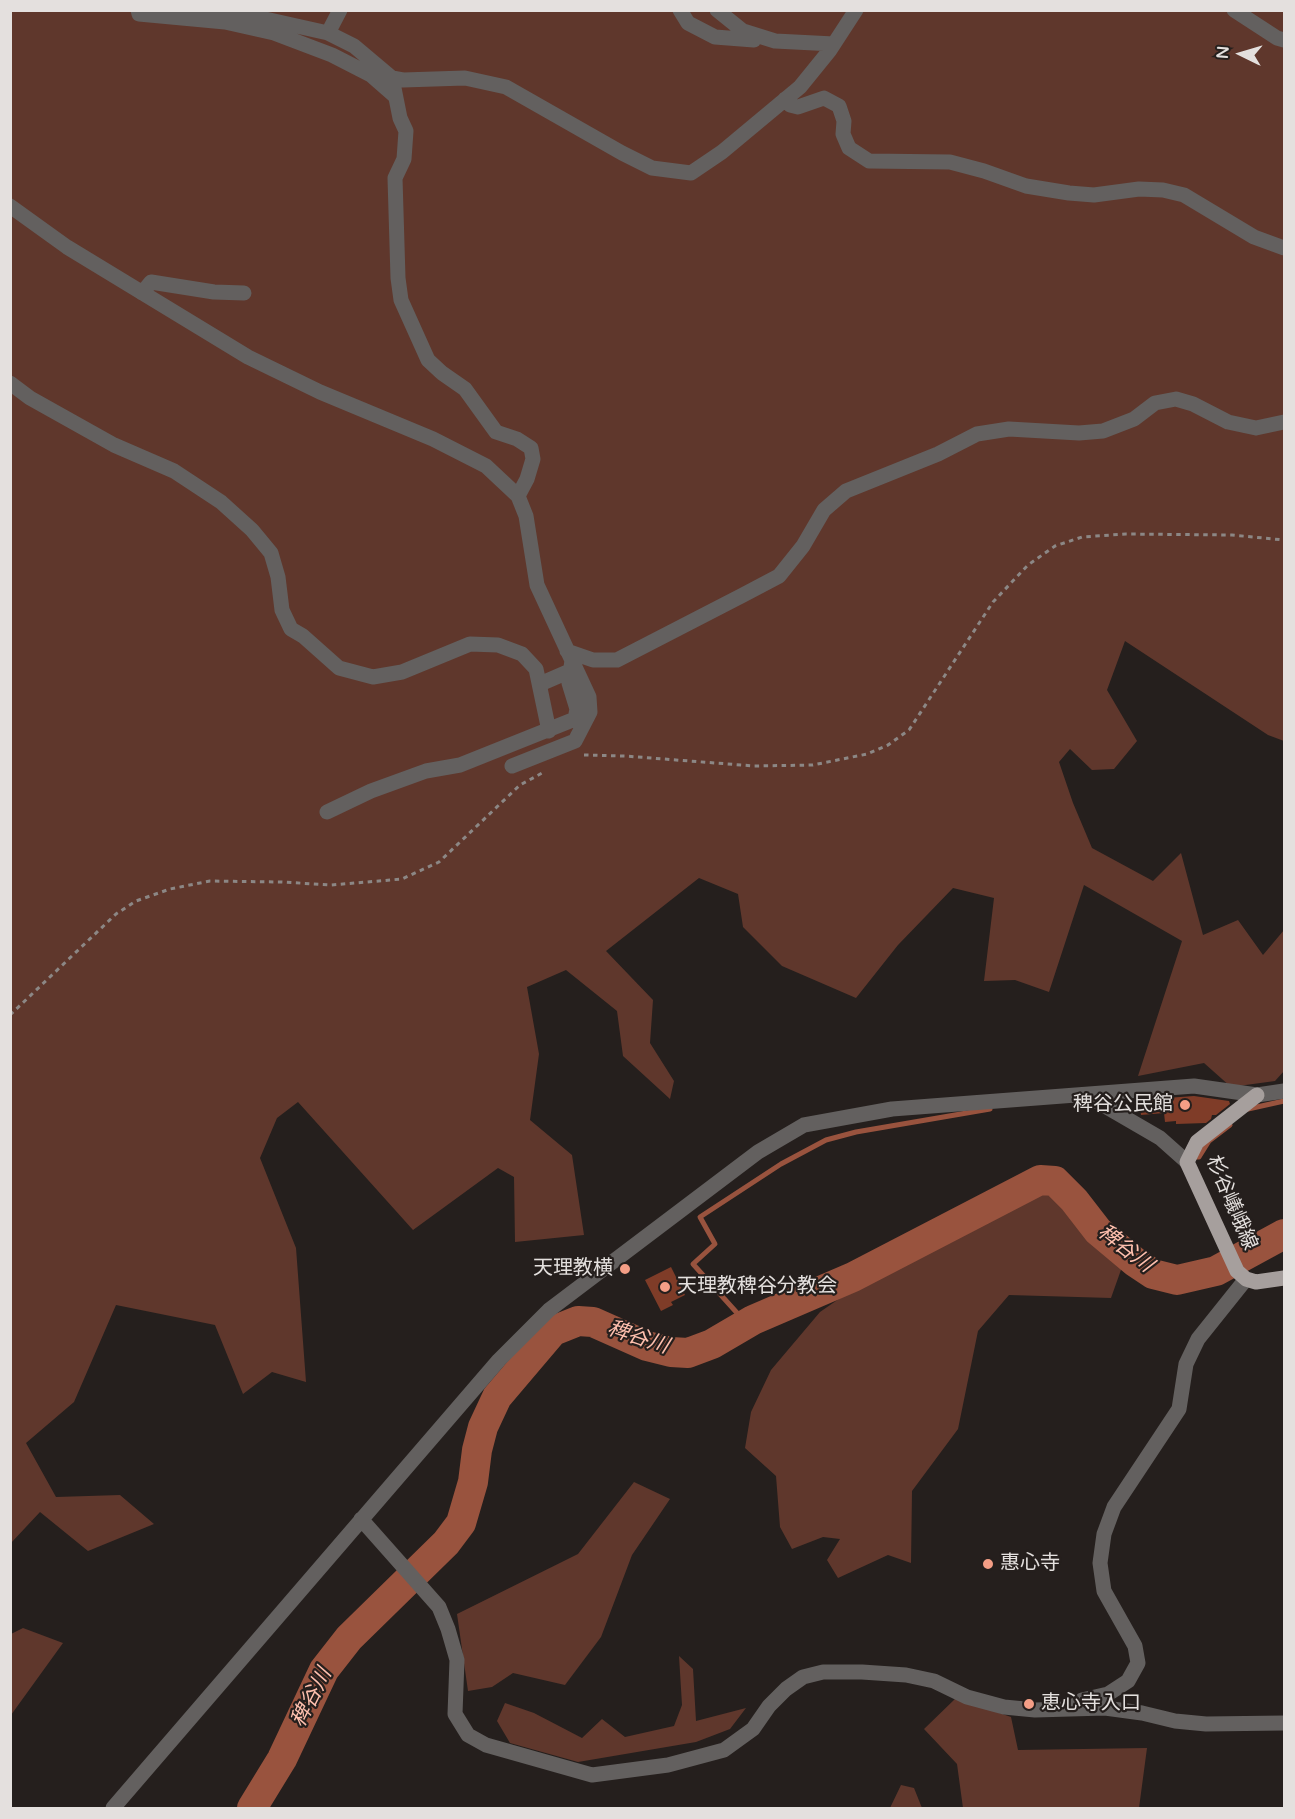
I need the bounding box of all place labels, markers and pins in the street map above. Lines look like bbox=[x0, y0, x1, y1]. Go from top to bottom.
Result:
place label: 稗谷公民館 bbox=[1073, 1093, 1173, 1117]
marker: 稗谷公民館 bbox=[1178, 1098, 1192, 1112]
place label: 天理教横 bbox=[533, 1257, 613, 1281]
marker: 天理教横 bbox=[618, 1262, 632, 1276]
place label: 天理教稗谷分教会 bbox=[677, 1275, 837, 1299]
marker: 天理教稗谷分教会 bbox=[658, 1280, 672, 1294]
place label: 惠心寺 bbox=[1000, 1552, 1060, 1576]
marker: 惠心寺 bbox=[981, 1557, 995, 1571]
place label: 恵心寺入口 bbox=[1041, 1692, 1141, 1716]
marker: 恵心寺入口 bbox=[1022, 1697, 1036, 1711]

